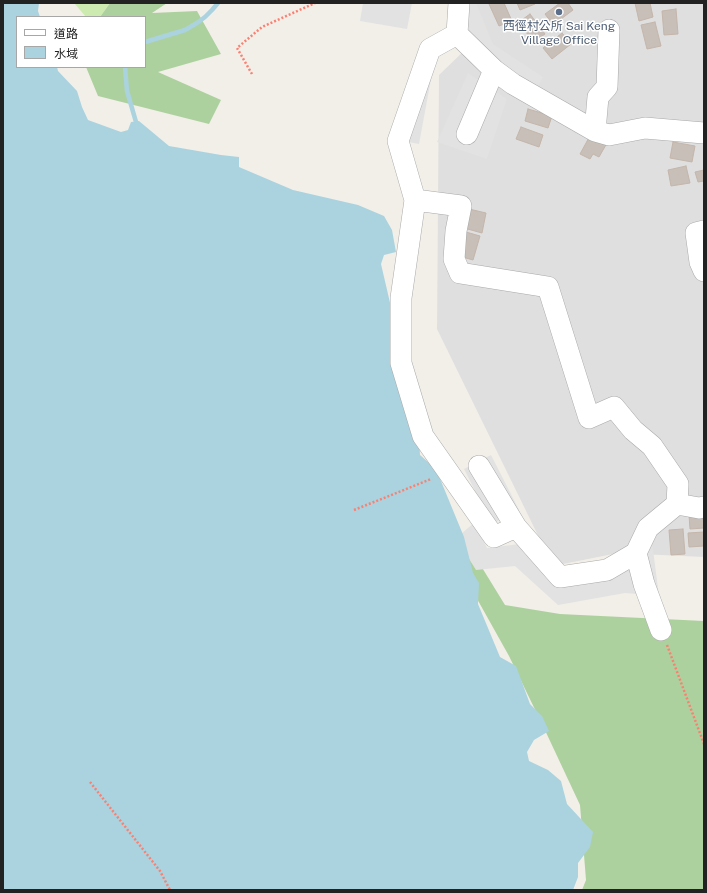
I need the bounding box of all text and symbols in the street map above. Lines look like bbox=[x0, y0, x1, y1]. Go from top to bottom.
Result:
marker: 西徑村公所 Sai Keng Village Office bbox=[554, 7, 564, 17]
legend bbox=[16, 16, 146, 68]
place label: 西徑村公所 Sai Keng Village Office bbox=[503, 19, 615, 47]
text: 道路 bbox=[54, 27, 78, 41]
text: 水域 bbox=[54, 47, 78, 61]

